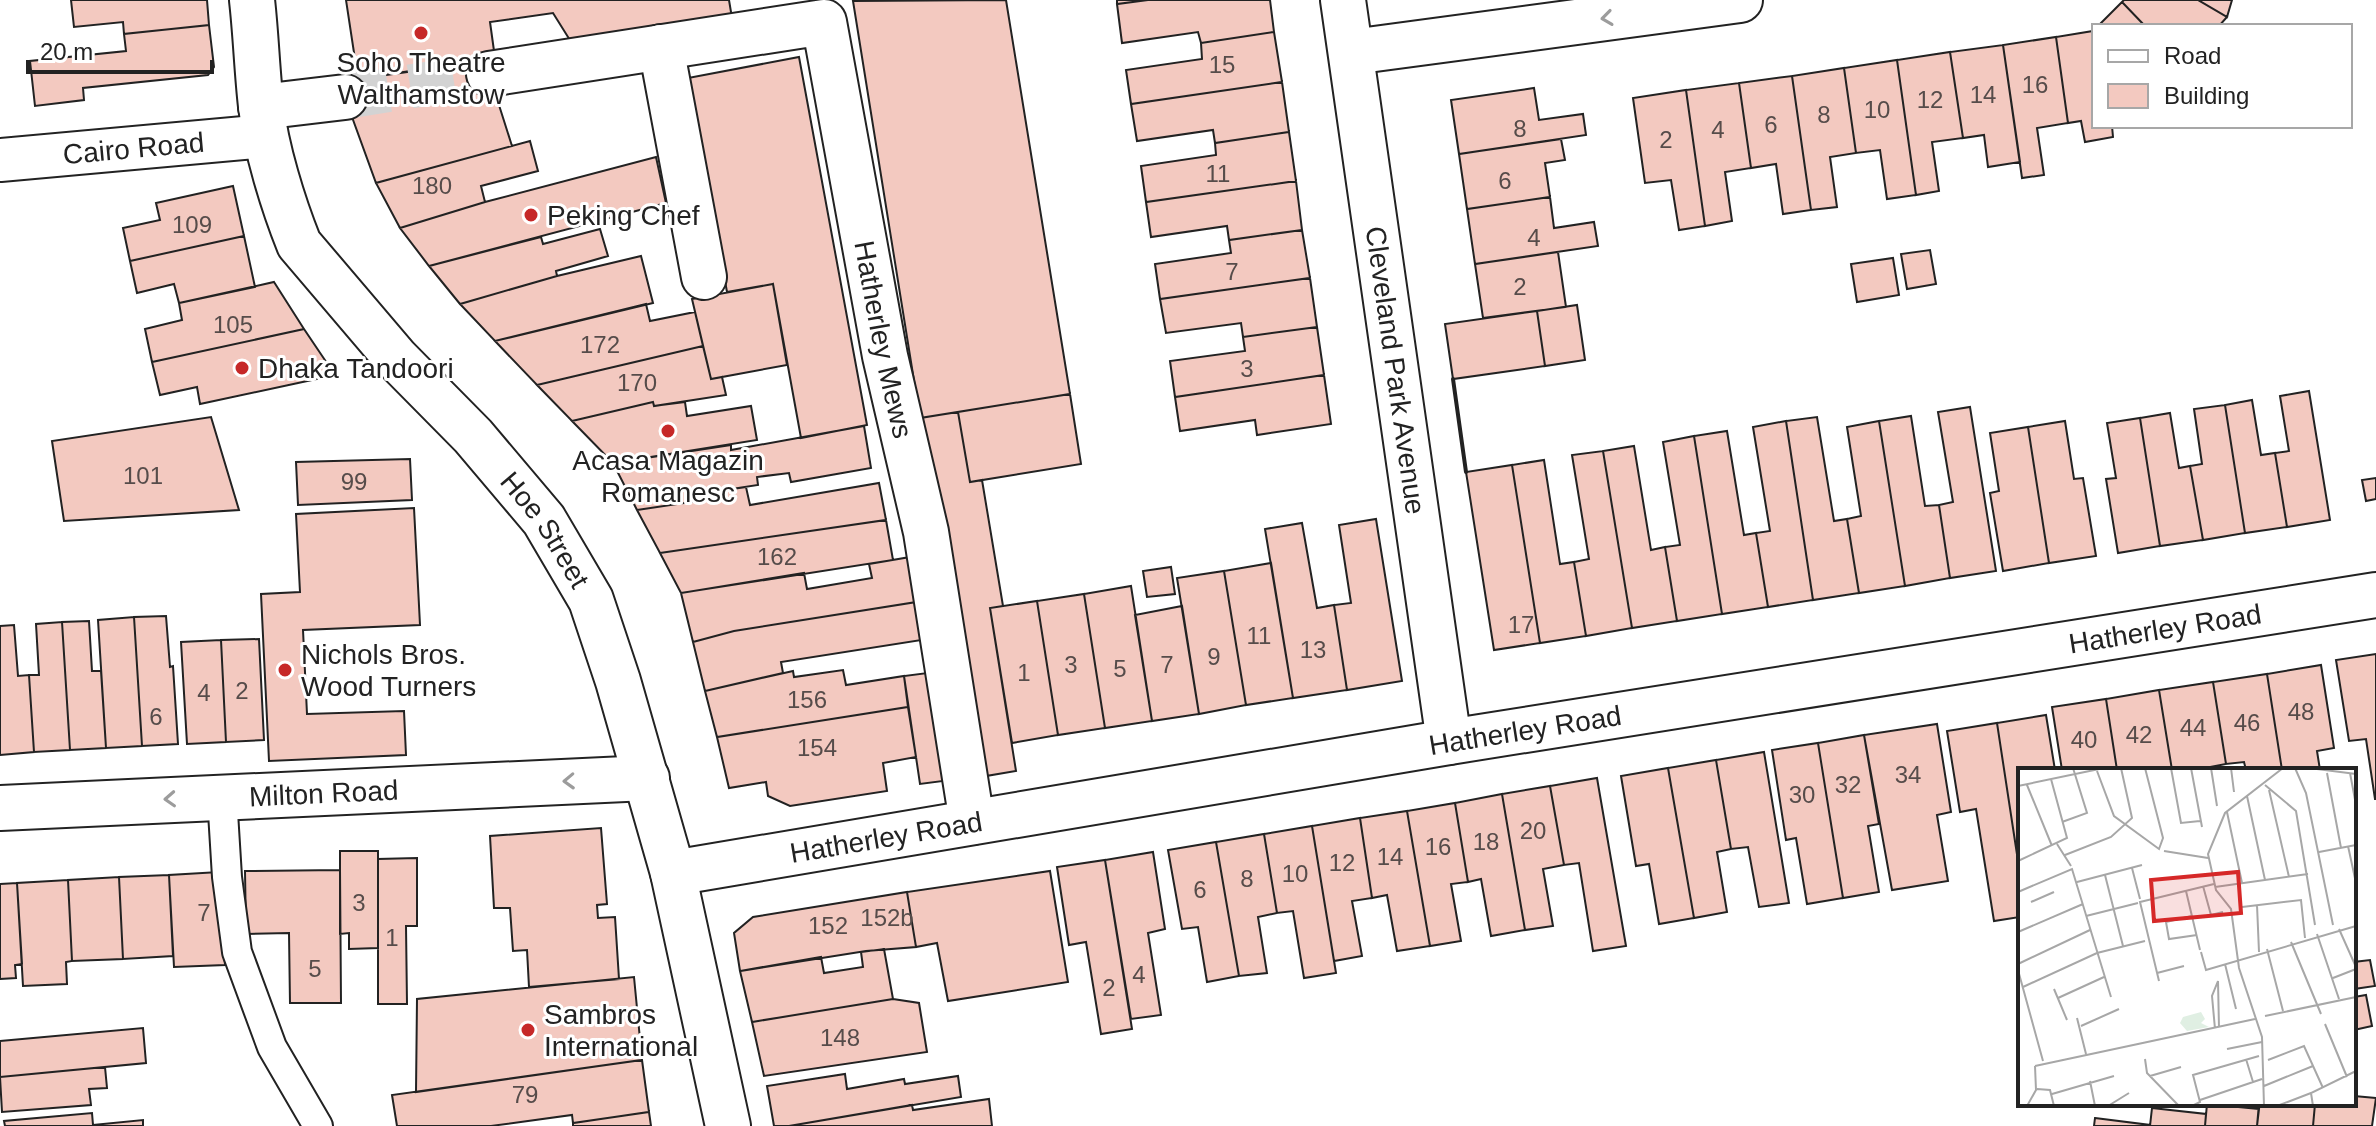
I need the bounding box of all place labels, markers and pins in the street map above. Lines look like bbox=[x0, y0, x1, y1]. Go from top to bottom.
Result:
marker: Soho Theatre Walthamstow bbox=[412, 24, 430, 42]
place label: Soho Theatre Walthamstow bbox=[336, 47, 506, 110]
place label: Peking Chef bbox=[547, 200, 700, 231]
marker: Peking Chef bbox=[522, 206, 540, 224]
place label: Dhaka Tandoori bbox=[258, 353, 454, 384]
marker: Dhaka Tandoori bbox=[233, 359, 251, 377]
marker: Acasa Magazin Romanesc bbox=[659, 422, 677, 440]
place label: Acasa Magazin Romanesc bbox=[572, 445, 764, 508]
place label: Nichols Bros. Wood Turners bbox=[301, 639, 476, 702]
marker: Nichols Bros. Wood Turners bbox=[276, 661, 294, 679]
place label: Sambros International bbox=[544, 999, 698, 1062]
marker: Sambros International bbox=[519, 1021, 537, 1039]

